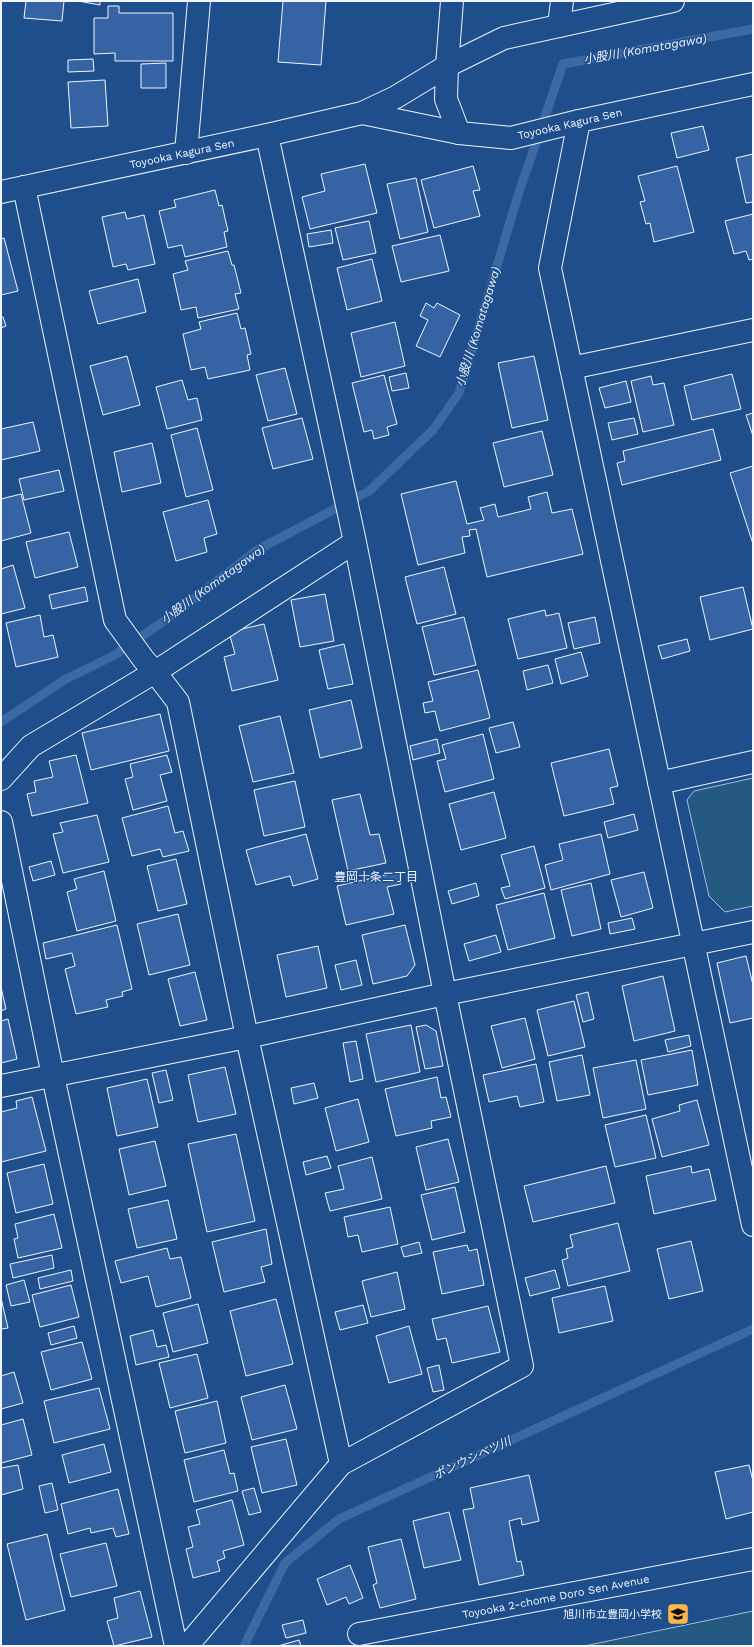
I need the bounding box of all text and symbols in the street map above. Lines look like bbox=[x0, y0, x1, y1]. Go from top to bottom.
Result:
water label: 小股川 (Komatagawa) bbox=[582, 31, 708, 67]
street label: Toyooka Kagura Sen bbox=[517, 106, 623, 142]
street label: Toyooka Kagura Sen bbox=[128, 137, 236, 171]
water label: 小股川 (Komatagawa) bbox=[453, 265, 503, 389]
water label: 小股川 (Komatagawa) bbox=[158, 542, 268, 626]
district label: 豊岡十条二丁目 bbox=[334, 870, 418, 884]
water label: ポンウシベツ川 bbox=[431, 1433, 515, 1482]
street label: Toyooka 2-chome Doro Sen Avenue bbox=[461, 1572, 651, 1622]
school or university icon: 旭川市立豊岡小学校 bbox=[665, 1601, 691, 1627]
place label: 旭川市立豊岡小学校 bbox=[563, 1608, 662, 1621]

